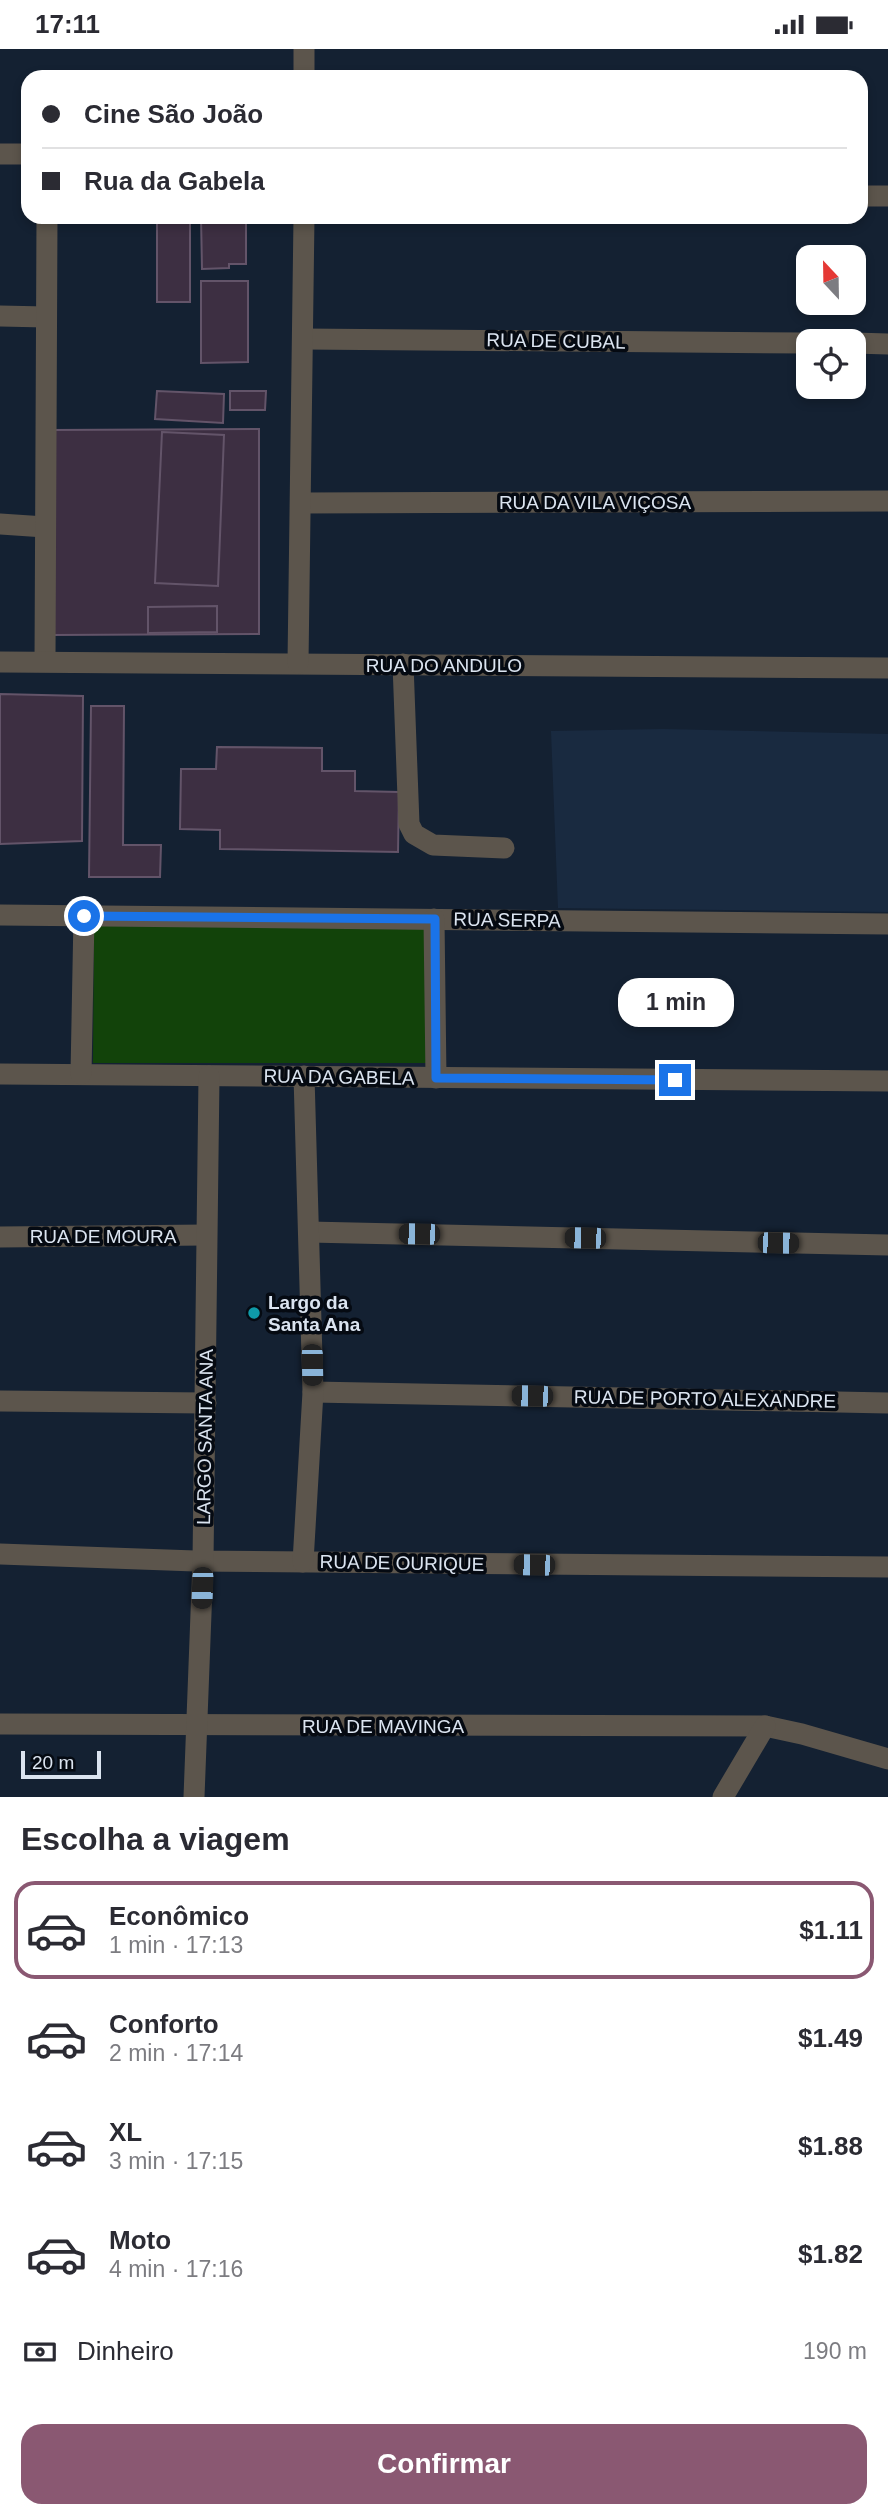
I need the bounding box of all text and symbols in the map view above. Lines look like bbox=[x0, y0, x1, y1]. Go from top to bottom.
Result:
text: 17:11 bbox=[35, 9, 100, 39]
text: Cine São João bbox=[84, 99, 263, 129]
text: Rua da Gabela bbox=[84, 166, 265, 196]
north arrow bbox=[796, 245, 866, 315]
map controls bbox=[796, 245, 866, 399]
street label: RUA DE CUBAL bbox=[486, 329, 626, 353]
button: locate bbox=[796, 329, 866, 399]
street label: RUA DA VILA VIÇOSA bbox=[499, 492, 691, 513]
street label: RUA DO ANDULO bbox=[366, 655, 522, 676]
route start bbox=[68, 900, 100, 932]
street label: RUA SERPA bbox=[453, 909, 561, 931]
callout: 1 min bbox=[617, 979, 733, 1027]
text: 1 min bbox=[646, 989, 706, 1015]
route end bbox=[659, 1064, 691, 1096]
street label: RUA DA GABELA bbox=[263, 1065, 415, 1089]
car bbox=[398, 1223, 441, 1245]
street label: RUA DE MOURA bbox=[30, 1226, 177, 1247]
car bbox=[564, 1227, 607, 1249]
car bbox=[757, 1232, 800, 1254]
place label: Largo da Santa Ana bbox=[268, 1292, 361, 1335]
marker: Largo da Santa Ana bbox=[246, 1305, 262, 1321]
car bbox=[302, 1344, 323, 1386]
street label: LARGO SANTA ANA bbox=[193, 1349, 217, 1525]
car bbox=[511, 1385, 554, 1407]
street label: RUA DE PORTO ALEXANDRE bbox=[574, 1386, 836, 1412]
street label: RUA DE OURIQUE bbox=[319, 1551, 485, 1575]
car bbox=[513, 1554, 556, 1576]
car bbox=[191, 1567, 214, 1609]
street label: RUA DE MAVINGA bbox=[302, 1716, 464, 1737]
scale bar bbox=[21, 1748, 102, 1780]
text: 20 m bbox=[32, 1752, 74, 1773]
text: Escolha a viagem bbox=[21, 1821, 290, 1857]
icon: car bbox=[25, 1899, 88, 1962]
text: Econômico bbox=[109, 1901, 249, 1931]
text: $1.11 bbox=[799, 1915, 863, 1945]
text: 1 min · 17:13 bbox=[109, 1932, 243, 1958]
icon: car bbox=[25, 2007, 88, 2070]
text: Conforto bbox=[109, 2009, 219, 2039]
text: $1.49 bbox=[798, 2023, 863, 2053]
text: 2 min · 17:14 bbox=[109, 2040, 243, 2066]
icon: car bbox=[25, 2115, 88, 2178]
text: XL bbox=[109, 2117, 142, 2147]
text: $1.88 bbox=[798, 2131, 863, 2161]
text: 3 min · 17:15 bbox=[109, 2148, 243, 2174]
icon: car bbox=[25, 2223, 88, 2286]
text: Moto bbox=[109, 2225, 171, 2255]
text: $1.82 bbox=[798, 2239, 863, 2269]
text: 4 min · 17:16 bbox=[109, 2256, 243, 2282]
icon: cash bbox=[21, 2333, 59, 2371]
text: Dinheiro bbox=[77, 2336, 174, 2366]
text: 190 m bbox=[803, 2338, 867, 2364]
button: Confirmar bbox=[21, 2424, 867, 2504]

